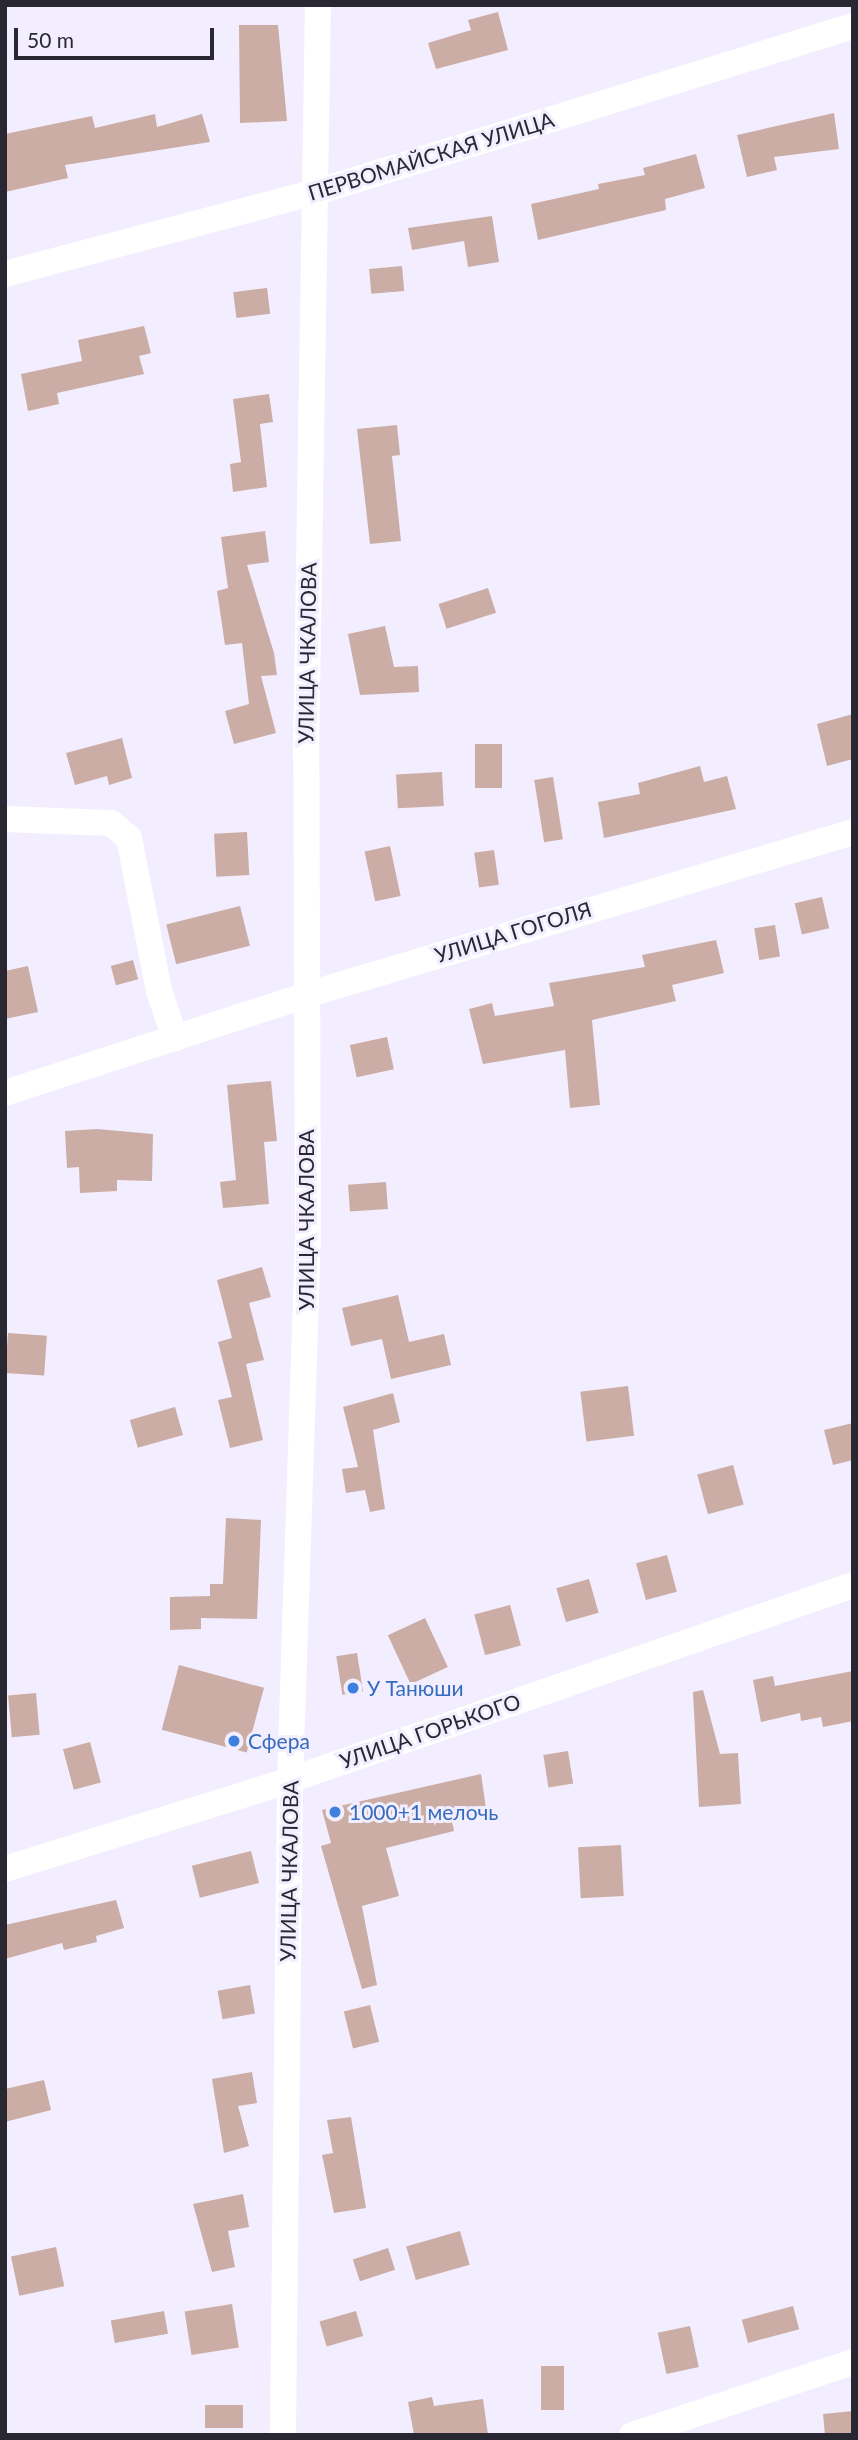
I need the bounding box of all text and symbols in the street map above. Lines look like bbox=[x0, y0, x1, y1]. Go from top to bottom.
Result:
scale bar bbox=[18, 14, 217, 58]
text: 50 m bbox=[27, 27, 74, 52]
street label: ПЕРВОМАЙСКАЯ УЛИЦА bbox=[305, 107, 557, 205]
street label: УЛИЦА ЧКАЛОВА bbox=[293, 562, 321, 744]
street label: УЛИЦА ГОГОЛЯ bbox=[432, 896, 594, 968]
street label: УЛИЦА ЧКАЛОВА bbox=[293, 1129, 319, 1311]
place label: У Танюши bbox=[367, 1675, 464, 1701]
marker: У Танюши bbox=[345, 1680, 361, 1696]
street label: УЛИЦА ГОРЬКОГО bbox=[336, 1688, 524, 1774]
place label: Сфера bbox=[248, 1728, 310, 1754]
marker: Сфера bbox=[226, 1733, 242, 1749]
street label: УЛИЦА ЧКАЛОВА bbox=[275, 1780, 303, 1962]
place label: 1000+1 мелочь bbox=[349, 1799, 498, 1825]
marker: 1000+1 мелочь bbox=[327, 1804, 343, 1820]

